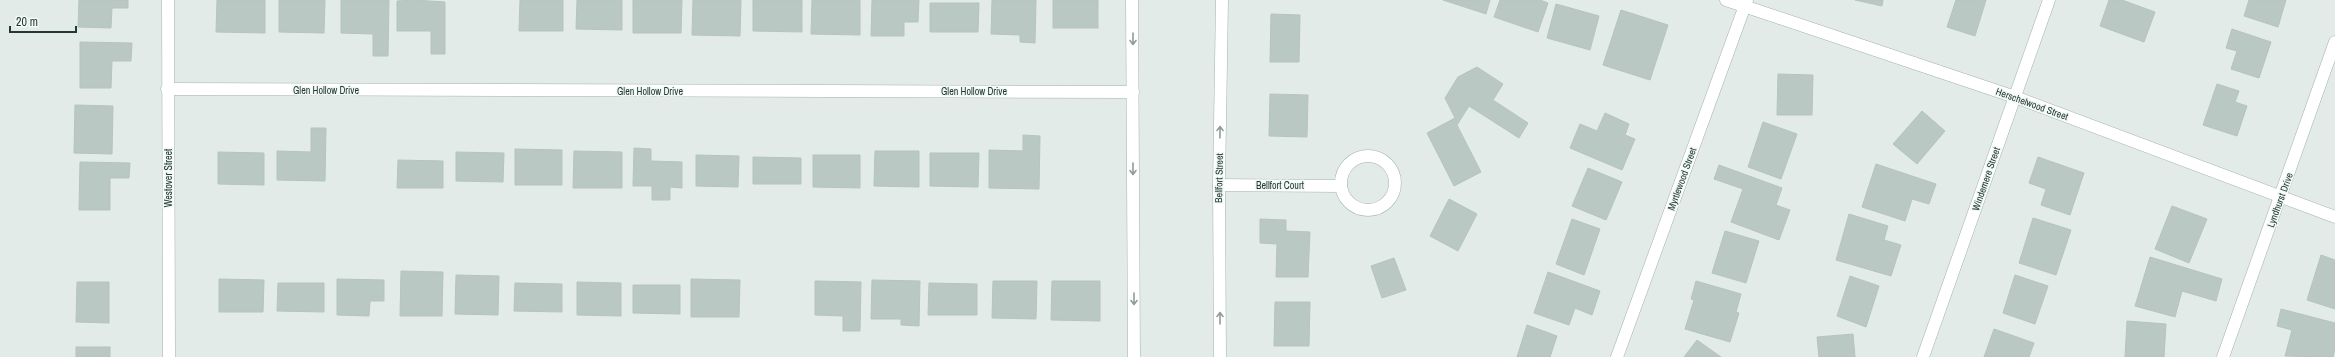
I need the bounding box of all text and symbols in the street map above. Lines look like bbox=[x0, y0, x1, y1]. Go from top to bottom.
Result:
scale bar bbox=[10, 8, 76, 34]
text: 20 m bbox=[16, 14, 38, 30]
one-way arrow bbox=[1129, 32, 1136, 45]
street label: Glen Hollow Drive bbox=[293, 84, 359, 97]
street label: Glen Hollow Drive bbox=[617, 85, 683, 98]
street label: Glen Hollow Drive bbox=[941, 85, 1007, 98]
street label: Herschelwood Street bbox=[1994, 85, 2071, 123]
one-way arrow bbox=[1216, 126, 1224, 139]
street label: Myrtlewood Street bbox=[1665, 145, 1700, 212]
street label: Windemere Street bbox=[1969, 145, 2003, 213]
street label: Westover Street bbox=[162, 148, 175, 207]
street label: Bellfort Street bbox=[1212, 152, 1226, 203]
one-way arrow bbox=[1129, 162, 1137, 175]
street label: Lyndhurst Drive bbox=[2264, 170, 2296, 229]
street label: Bellfort Court bbox=[1256, 179, 1305, 192]
one-way arrow bbox=[1130, 292, 1138, 305]
one-way arrow bbox=[1216, 312, 1224, 325]

